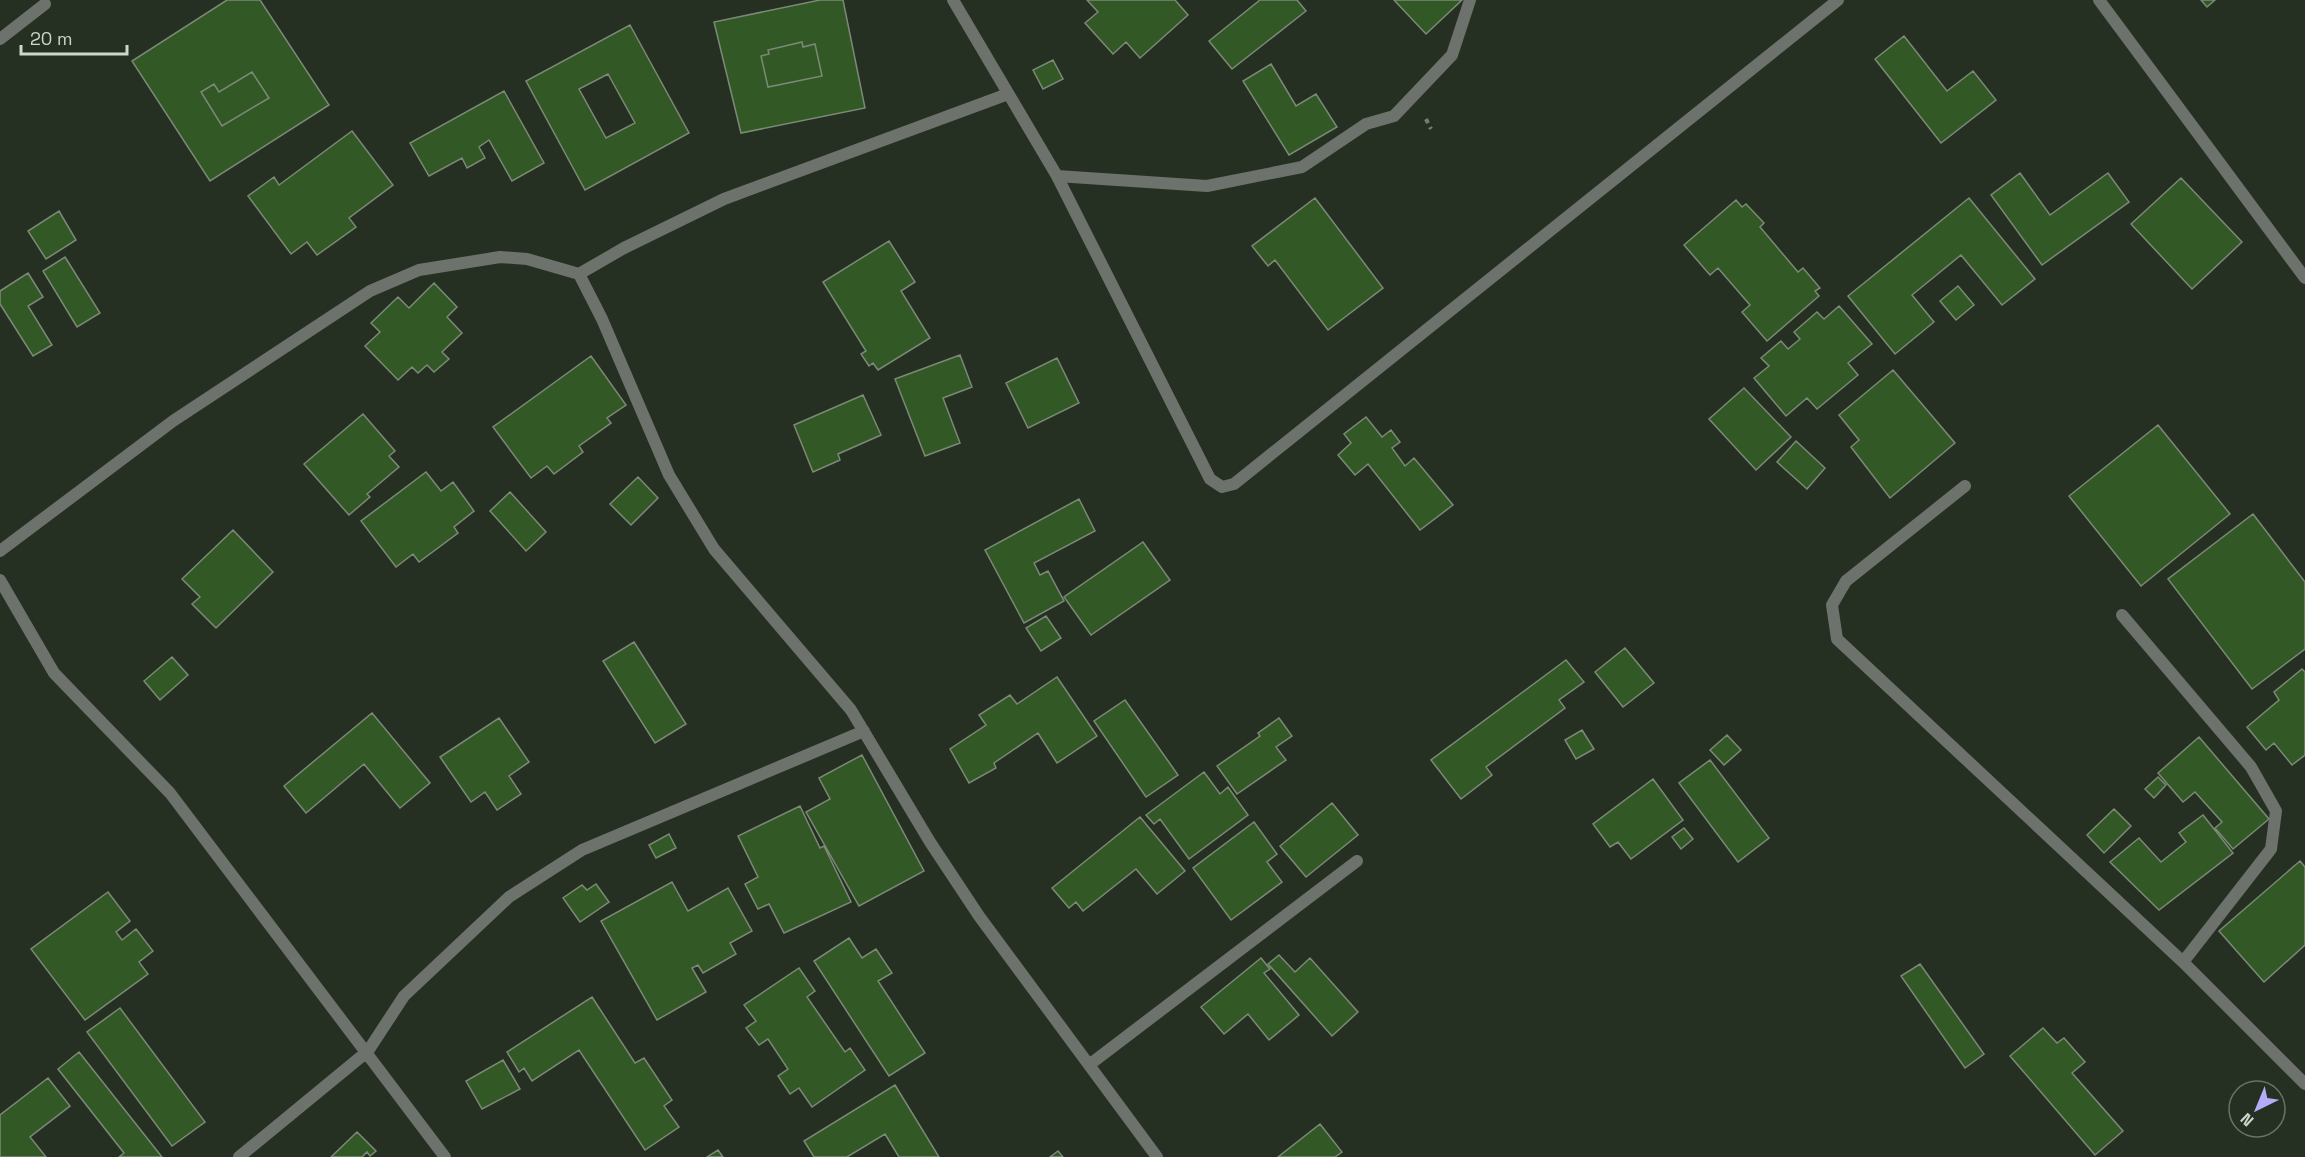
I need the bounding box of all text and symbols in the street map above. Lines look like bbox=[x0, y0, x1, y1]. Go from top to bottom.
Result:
scale bar bbox=[21, 18, 128, 56]
text: 20 m bbox=[30, 27, 73, 50]
north arrow bbox=[2227, 1079, 2287, 1139]
text: N bbox=[2236, 1108, 2258, 1131]

